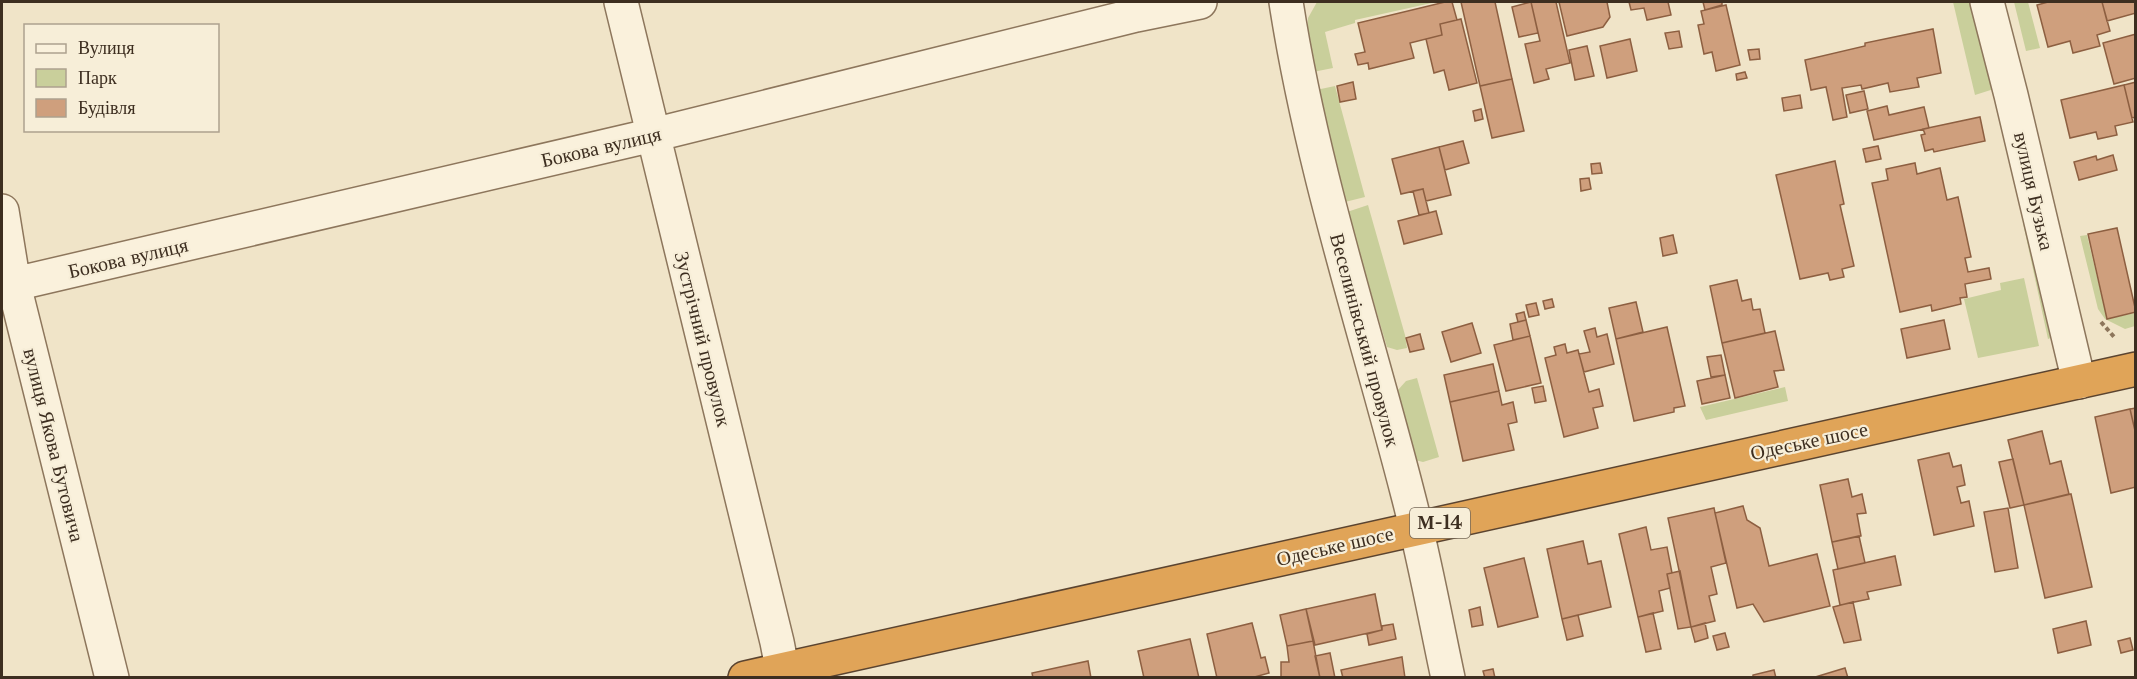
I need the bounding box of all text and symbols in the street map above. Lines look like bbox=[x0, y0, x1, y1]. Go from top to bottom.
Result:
legend bbox=[24, 24, 219, 132]
text: Вулиця bbox=[78, 37, 135, 59]
text: Парк bbox=[78, 67, 117, 89]
text: Будівля bbox=[78, 97, 135, 119]
street label: Бокова вулиця bbox=[539, 122, 663, 172]
street label: вулиця Бузька bbox=[2009, 130, 2059, 253]
street label: Веселинівський провулок bbox=[1325, 231, 1405, 450]
street label: Бокова вулиця bbox=[66, 233, 190, 283]
street label: Зустрічний провулок bbox=[670, 249, 736, 429]
street label: вулиця Якова Бутовича bbox=[18, 346, 90, 544]
street label: Одеське шосе bbox=[1748, 417, 1870, 465]
road number: М-14 bbox=[1410, 508, 1470, 538]
street label: Одеське шосе bbox=[1274, 521, 1396, 571]

